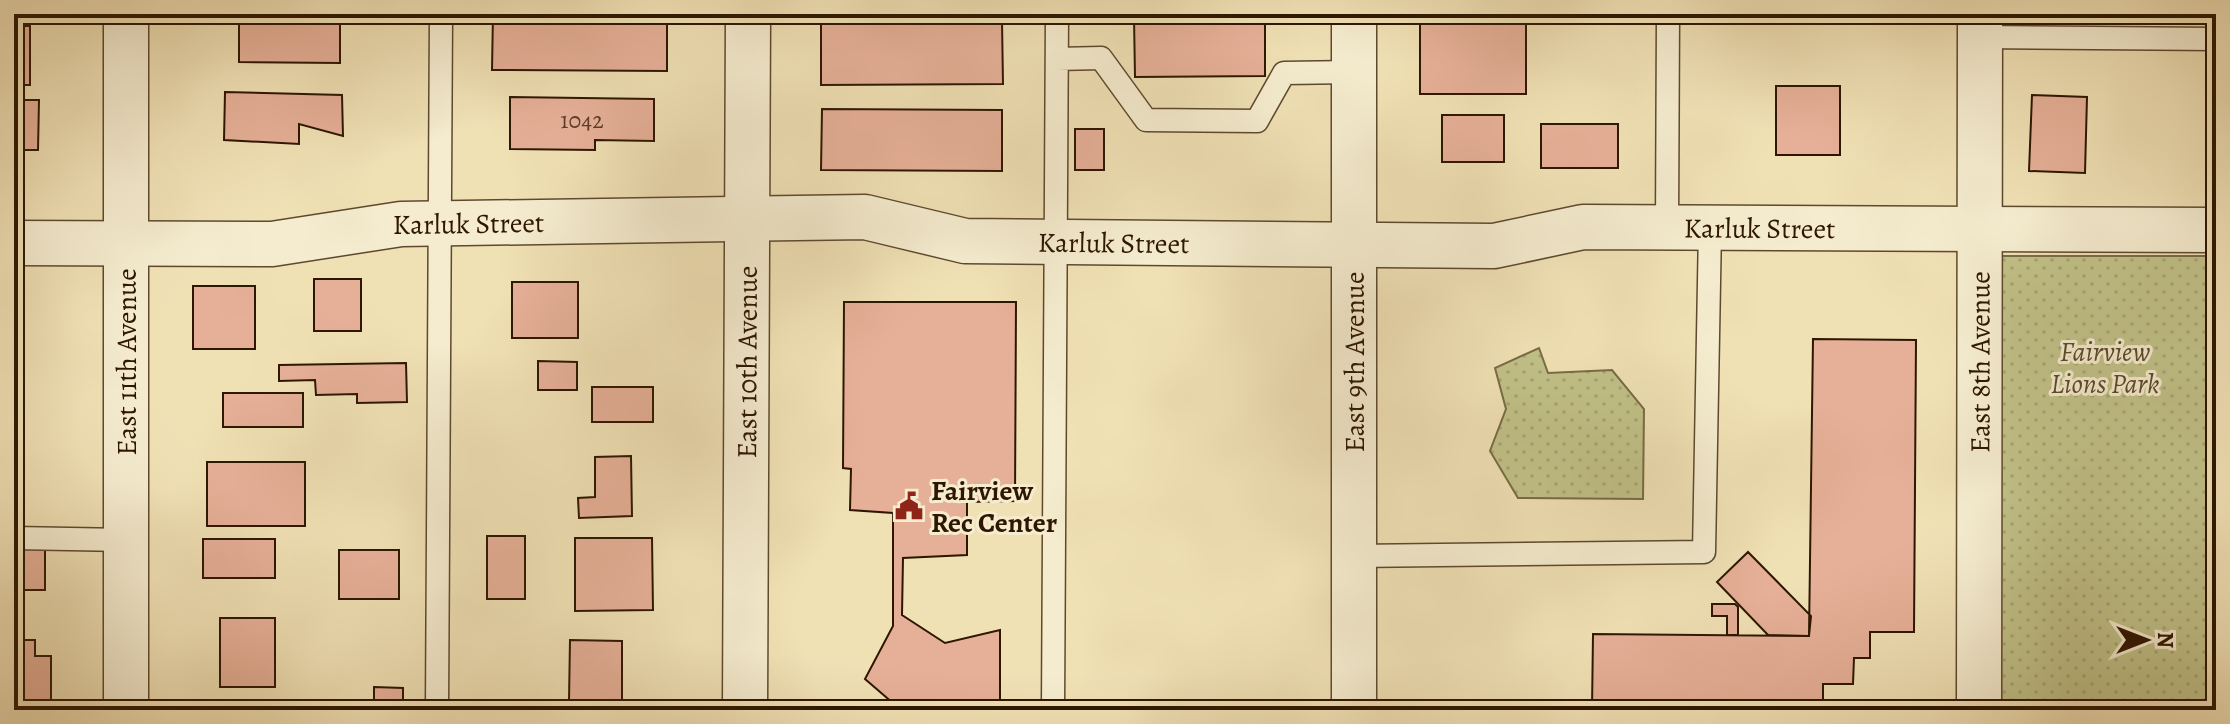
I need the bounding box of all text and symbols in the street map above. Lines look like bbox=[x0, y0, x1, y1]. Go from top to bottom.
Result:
house number: 1042 bbox=[560, 104, 604, 136]
street label: Karluk Street bbox=[392, 204, 544, 244]
street label: Karluk Street bbox=[1684, 209, 1835, 248]
street label: Karluk Street bbox=[1038, 224, 1189, 263]
street label: East 10th Avenue bbox=[728, 266, 767, 458]
street label: East 11th Avenue bbox=[108, 268, 146, 456]
street label: East 8th Avenue bbox=[1961, 271, 2000, 453]
street label: East 9th Avenue bbox=[1336, 272, 1374, 452]
park label: Fairview Lions Park bbox=[2050, 333, 2160, 403]
place label: Fairview Rec Center bbox=[931, 472, 1058, 542]
public building icon: Fairview Rec Center bbox=[894, 491, 924, 521]
north arrow bbox=[2106, 600, 2186, 680]
text: N bbox=[2150, 632, 2180, 648]

